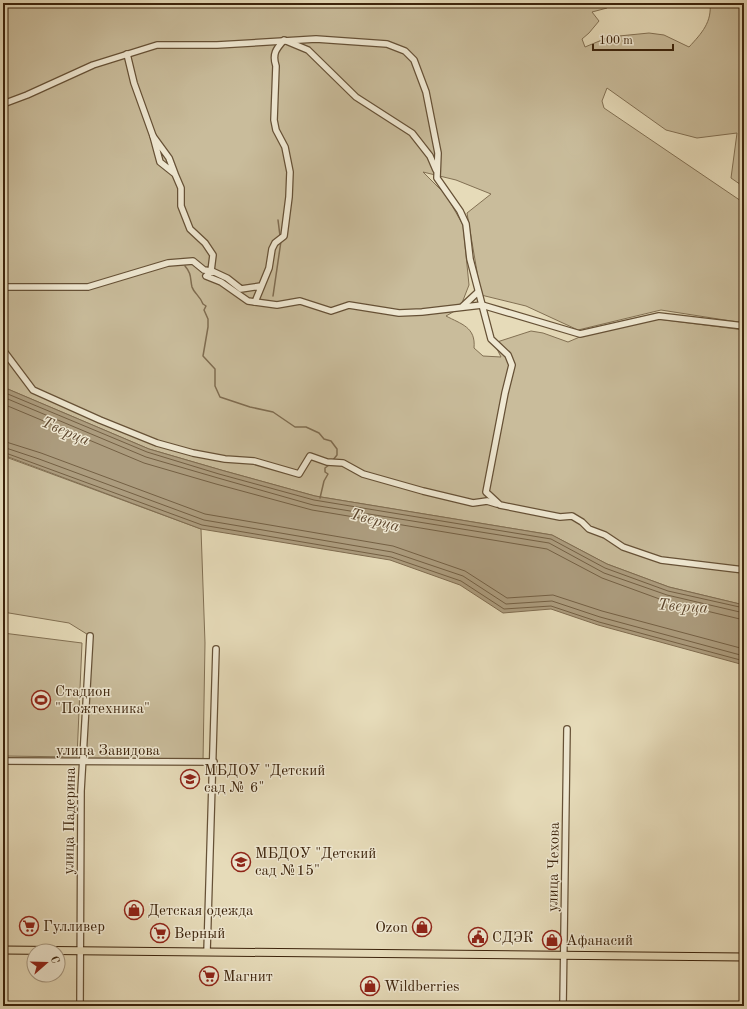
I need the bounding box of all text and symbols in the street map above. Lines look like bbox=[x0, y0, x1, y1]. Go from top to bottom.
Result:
scale bar bbox=[593, 26, 673, 52]
text: 100 m bbox=[599, 35, 633, 47]
water label: Тверца bbox=[39, 415, 92, 449]
water label: Тверца bbox=[348, 507, 401, 535]
water label: Тверца bbox=[657, 597, 709, 617]
place label: Стадион "Пожтехника" bbox=[55, 685, 150, 717]
sports icon: Стадион "Пожтехника" bbox=[30, 689, 52, 711]
street label: улица Завидова bbox=[56, 744, 161, 759]
place label: МБДОУ "Детский сад № 6" bbox=[204, 764, 325, 796]
street label: улица Падерина bbox=[62, 767, 79, 875]
school or university icon: МБДОУ "Детский сад № 6" bbox=[179, 768, 201, 790]
street label: улица Чехова bbox=[546, 821, 563, 912]
place label: МБДОУ "Детский сад №15" bbox=[255, 847, 376, 879]
school or university icon: МБДОУ "Детский сад №15" bbox=[230, 851, 252, 873]
shop icon: Детская одежда bbox=[123, 899, 145, 921]
place label: Детская одежда bbox=[148, 904, 254, 919]
supermarket icon: Гулливер bbox=[18, 915, 40, 937]
shop icon: Ozon bbox=[411, 916, 433, 938]
place label: Гулливер bbox=[43, 920, 105, 935]
place label: Ozon bbox=[375, 921, 408, 936]
supermarket icon: Верный bbox=[149, 922, 171, 944]
public building icon: СДЭК bbox=[467, 926, 489, 948]
place label: Верный bbox=[174, 927, 225, 942]
shop icon: Афанасий bbox=[541, 929, 563, 951]
place label: СДЭК bbox=[492, 931, 534, 946]
place label: Афанасий bbox=[566, 934, 633, 949]
north arrow bbox=[26, 943, 66, 983]
text: С bbox=[48, 955, 60, 965]
supermarket icon: Магнит bbox=[198, 965, 220, 987]
place label: Магнит bbox=[223, 970, 273, 985]
shop icon: Wildberries bbox=[359, 975, 381, 997]
place label: Wildberries bbox=[384, 980, 460, 995]

